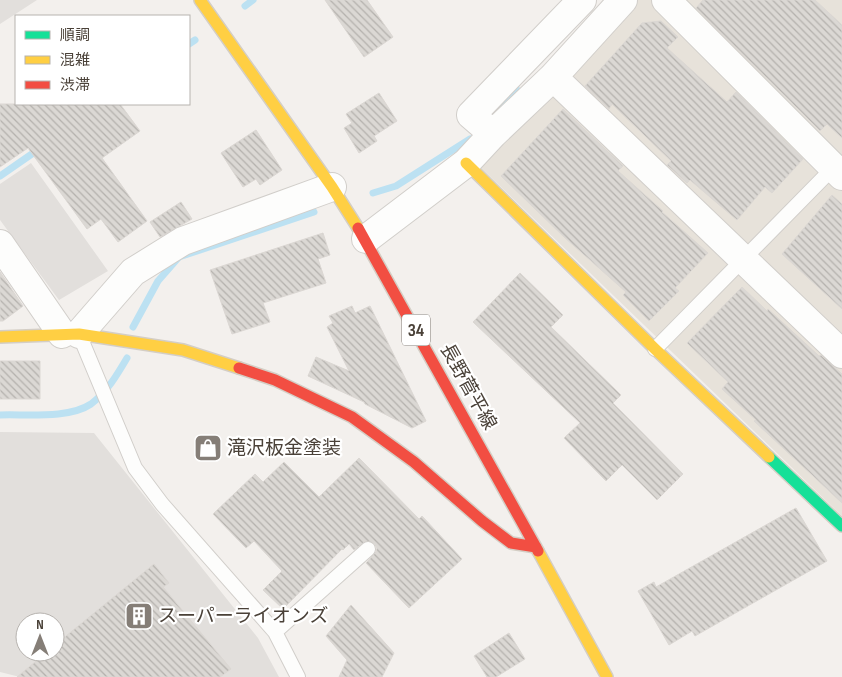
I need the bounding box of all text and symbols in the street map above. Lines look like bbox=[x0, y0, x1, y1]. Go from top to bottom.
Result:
legend bbox=[15, 15, 190, 105]
text: 順調 bbox=[60, 26, 90, 45]
text: 混雑 bbox=[60, 51, 90, 70]
text: 渋滞 bbox=[60, 76, 90, 95]
road number: 34 bbox=[402, 314, 430, 346]
street label: 長野菅平線 bbox=[435, 340, 501, 434]
shop icon: 滝沢板金塗装 bbox=[193, 433, 223, 463]
place label: 滝沢板金塗装 bbox=[227, 437, 341, 460]
building icon: スーパーライオンズ bbox=[124, 601, 154, 631]
place label: スーパーライオンズ bbox=[158, 605, 328, 628]
north arrow bbox=[15, 612, 65, 662]
text: N bbox=[36, 616, 44, 633]

